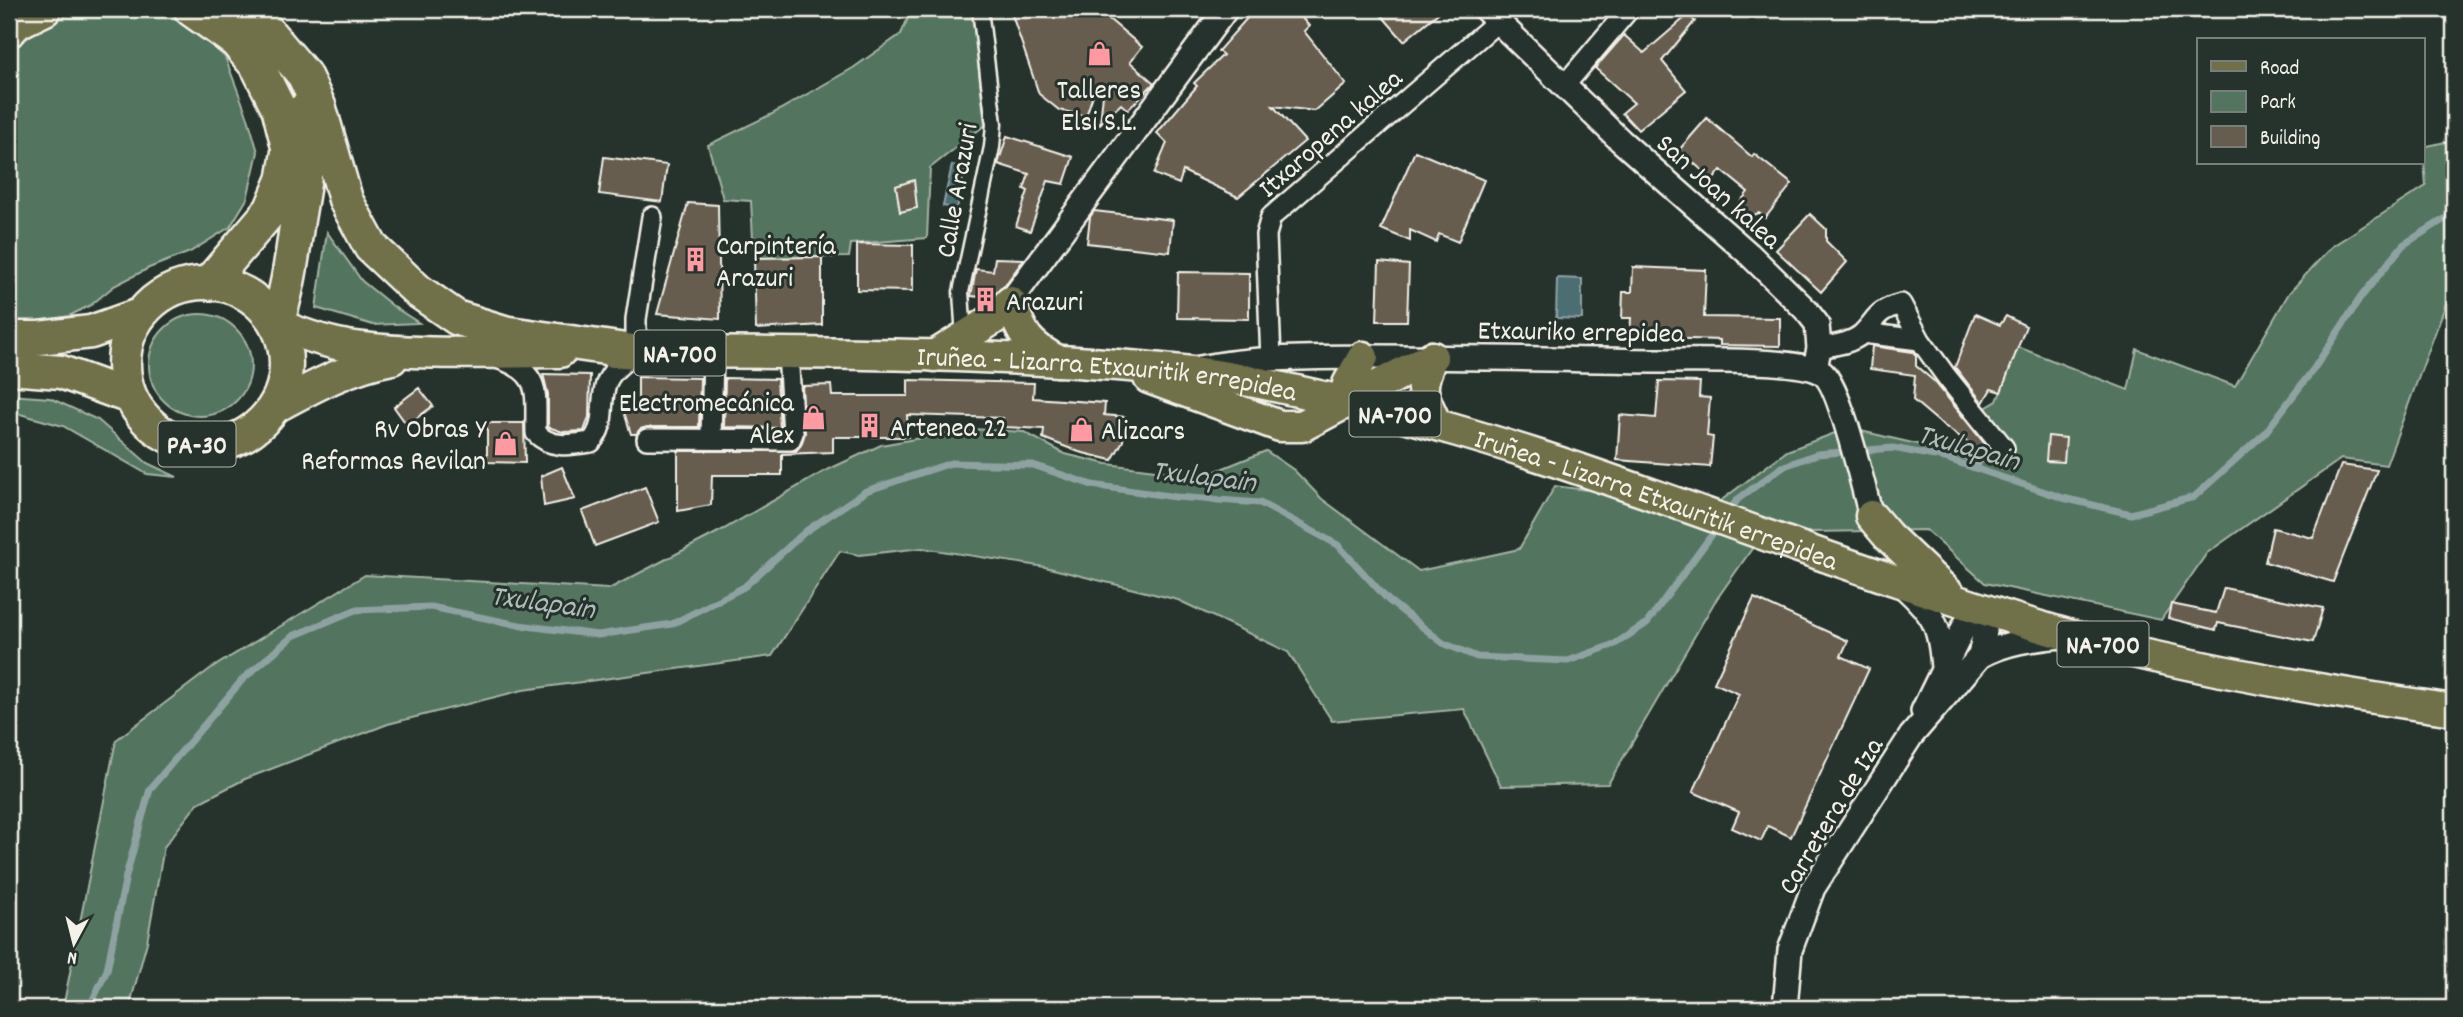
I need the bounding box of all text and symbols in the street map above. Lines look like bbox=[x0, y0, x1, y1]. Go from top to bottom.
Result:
legend bbox=[2197, 38, 2424, 164]
shop icon: Talleres Elsi S.L. bbox=[1085, 40, 1113, 68]
text: Road bbox=[2260, 55, 2299, 85]
street label: Itxaropena kalea bbox=[1251, 61, 1414, 210]
place label: Talleres Elsi S.L. bbox=[1057, 73, 1141, 145]
text: Park bbox=[2260, 89, 2296, 119]
street label: Calle Arazuri bbox=[928, 120, 991, 261]
text: Building bbox=[2260, 125, 2320, 155]
street label: San Joan kalea bbox=[1645, 126, 1789, 262]
place label: Carpintería Arazuri bbox=[716, 229, 837, 301]
building icon: Carpintería Arazuri bbox=[682, 246, 710, 274]
place label: Arazuri bbox=[1006, 285, 1083, 325]
building icon: Arazuri bbox=[972, 286, 1000, 314]
street label: Etxauriko errepidea bbox=[1477, 313, 1685, 357]
road number: NA-700 bbox=[634, 330, 726, 376]
street label: Iruñea - Lizarra Etxauritik errepidea bbox=[916, 340, 1301, 416]
place label: Electromecánica Alex bbox=[619, 386, 795, 458]
road number: NA-700 bbox=[1350, 392, 1440, 436]
shop icon: Electromecánica Alex bbox=[800, 403, 828, 431]
place label: Artenea 22 bbox=[890, 411, 1008, 451]
place label: Rv Obras Y Reformas Revilan bbox=[301, 412, 487, 484]
building icon: Artenea 22 bbox=[856, 412, 884, 440]
place label: Alizcars bbox=[1101, 414, 1185, 454]
shop icon: Alizcars bbox=[1067, 415, 1095, 443]
water label: Txulapain bbox=[1912, 415, 2025, 486]
road number: PA-30 bbox=[158, 422, 235, 466]
street label: Iruñea - Lizarra Etxauritik errepidea bbox=[1469, 422, 1843, 584]
shop icon: Rv Obras Y Reformas Revilan bbox=[492, 429, 520, 457]
water label: Txulapain bbox=[1149, 452, 1259, 507]
water label: Txulapain bbox=[488, 577, 598, 634]
road number: NA-700 bbox=[2058, 622, 2148, 666]
street label: Carretera de Iza bbox=[1771, 731, 1896, 904]
north arrow bbox=[38, 908, 108, 978]
text: N bbox=[66, 942, 79, 970]

